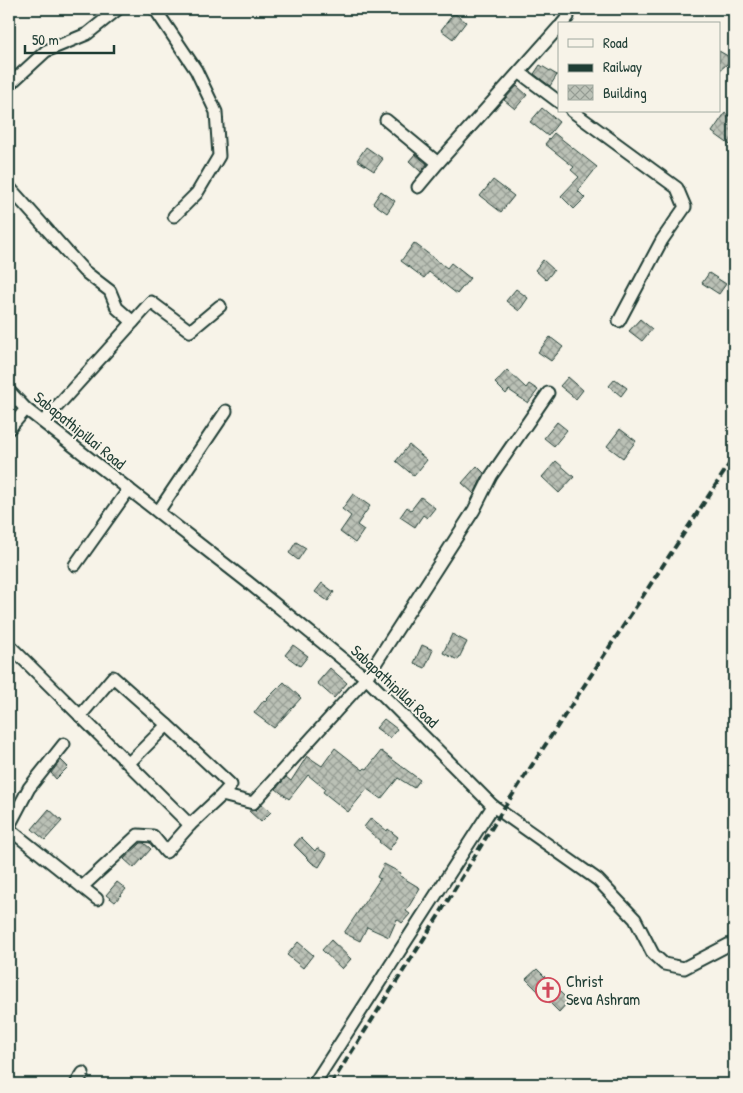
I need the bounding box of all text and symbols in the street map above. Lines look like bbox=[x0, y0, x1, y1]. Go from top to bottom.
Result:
scale bar bbox=[25, 22, 114, 54]
legend bbox=[558, 22, 720, 112]
text: 50 m bbox=[32, 29, 59, 50]
text: Road bbox=[603, 32, 628, 53]
text: Railway bbox=[603, 56, 642, 77]
text: Building bbox=[603, 82, 647, 103]
street label: Sabapathipillai Road bbox=[29, 386, 131, 474]
street label: Sabapathipillai Road bbox=[346, 640, 444, 732]
place label: Christ Seva Ashram bbox=[566, 970, 640, 1010]
church icon: Christ Seva Ashram bbox=[535, 977, 561, 1003]

